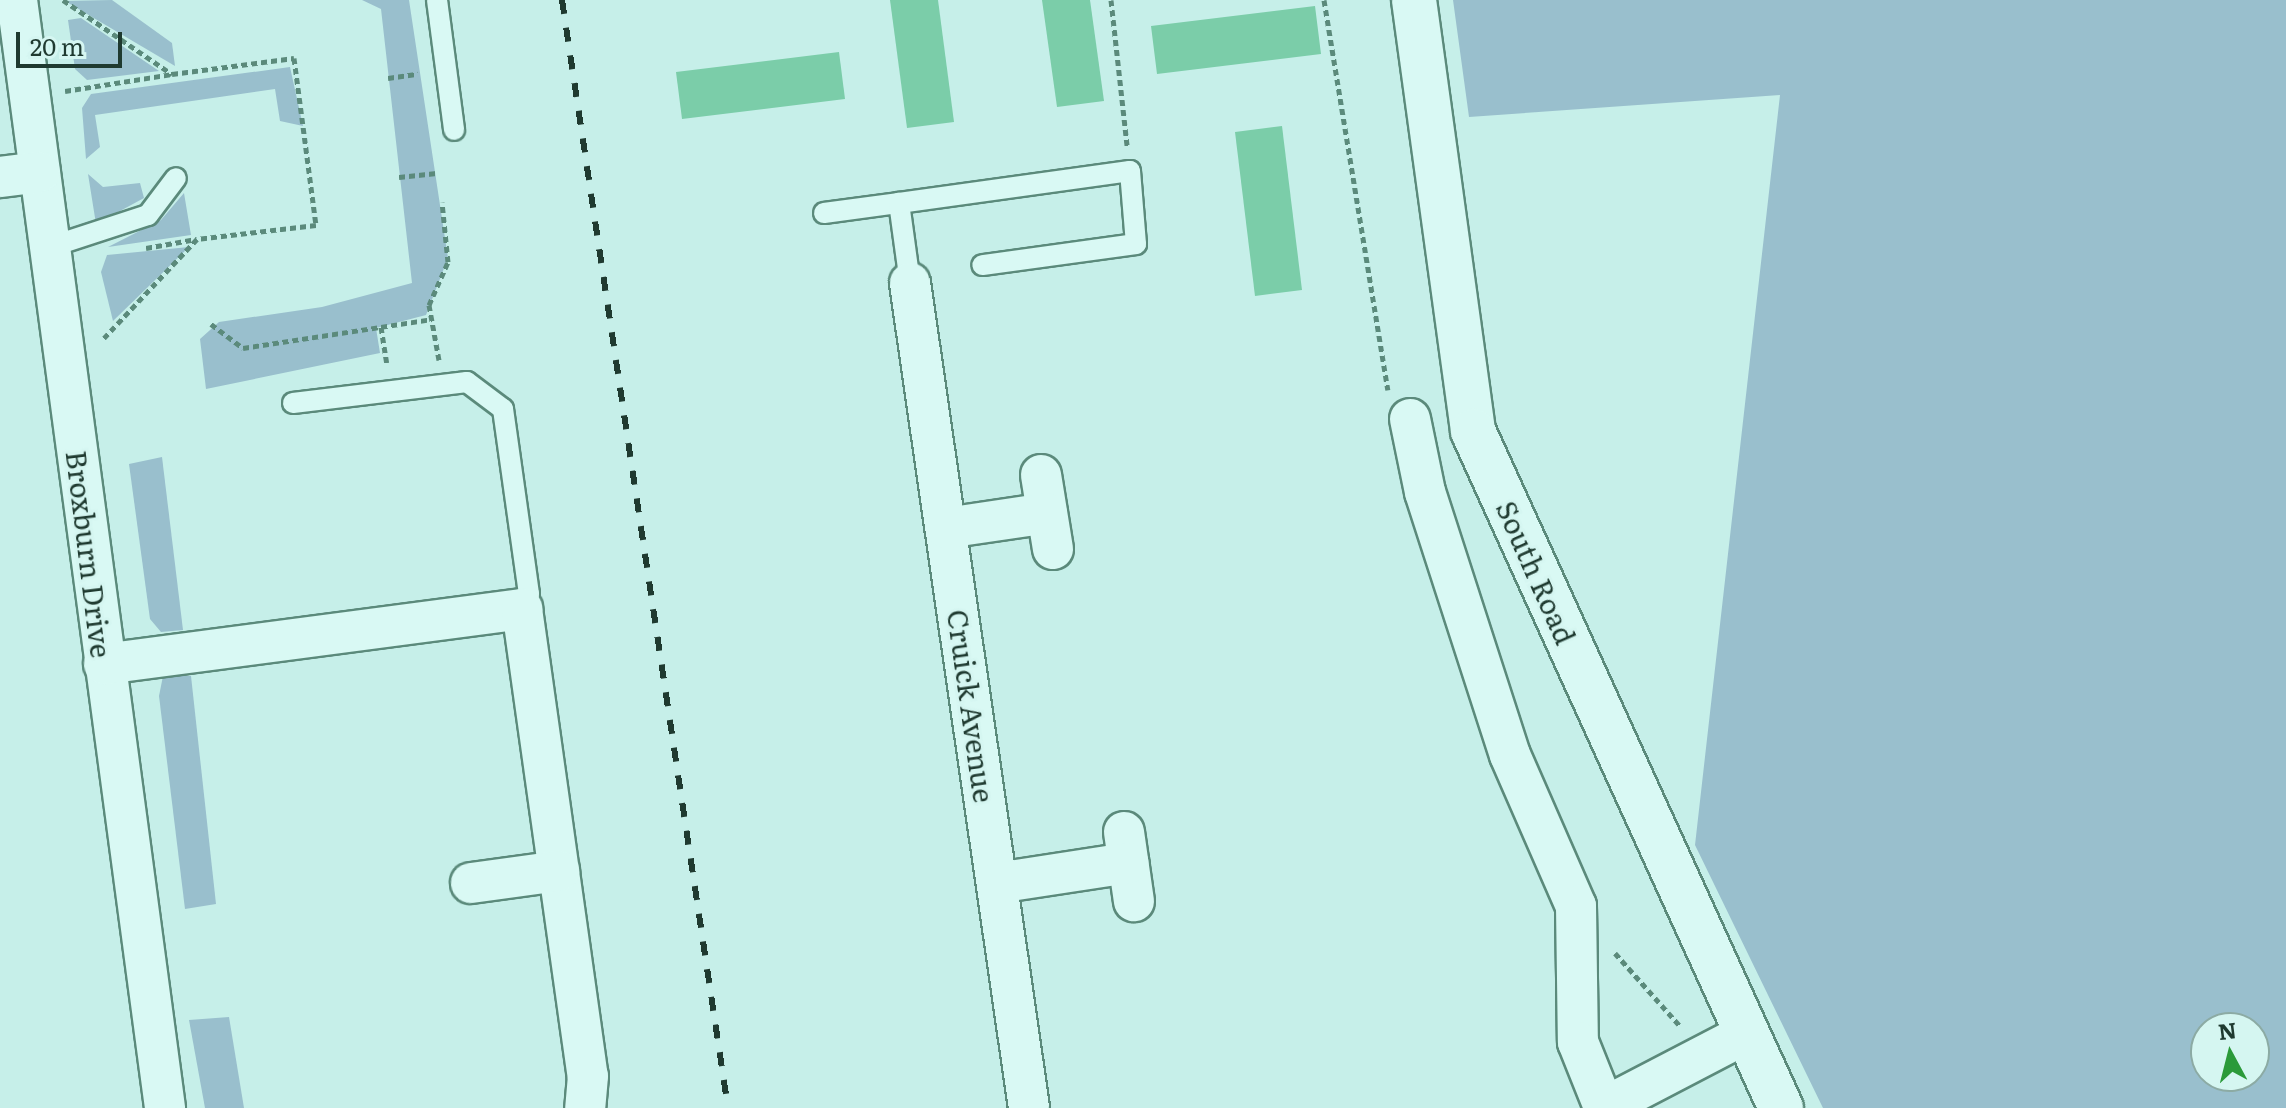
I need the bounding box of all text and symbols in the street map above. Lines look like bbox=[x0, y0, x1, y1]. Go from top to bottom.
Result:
scale bar bbox=[20, 16, 126, 66]
text: 20 m bbox=[30, 28, 84, 63]
street label: Broxburn Drive bbox=[61, 449, 119, 659]
street label: South Road bbox=[1490, 495, 1584, 649]
street label: Cruick Avenue bbox=[942, 607, 1002, 805]
north arrow bbox=[2190, 1012, 2270, 1092]
text: N bbox=[2216, 1012, 2238, 1047]

